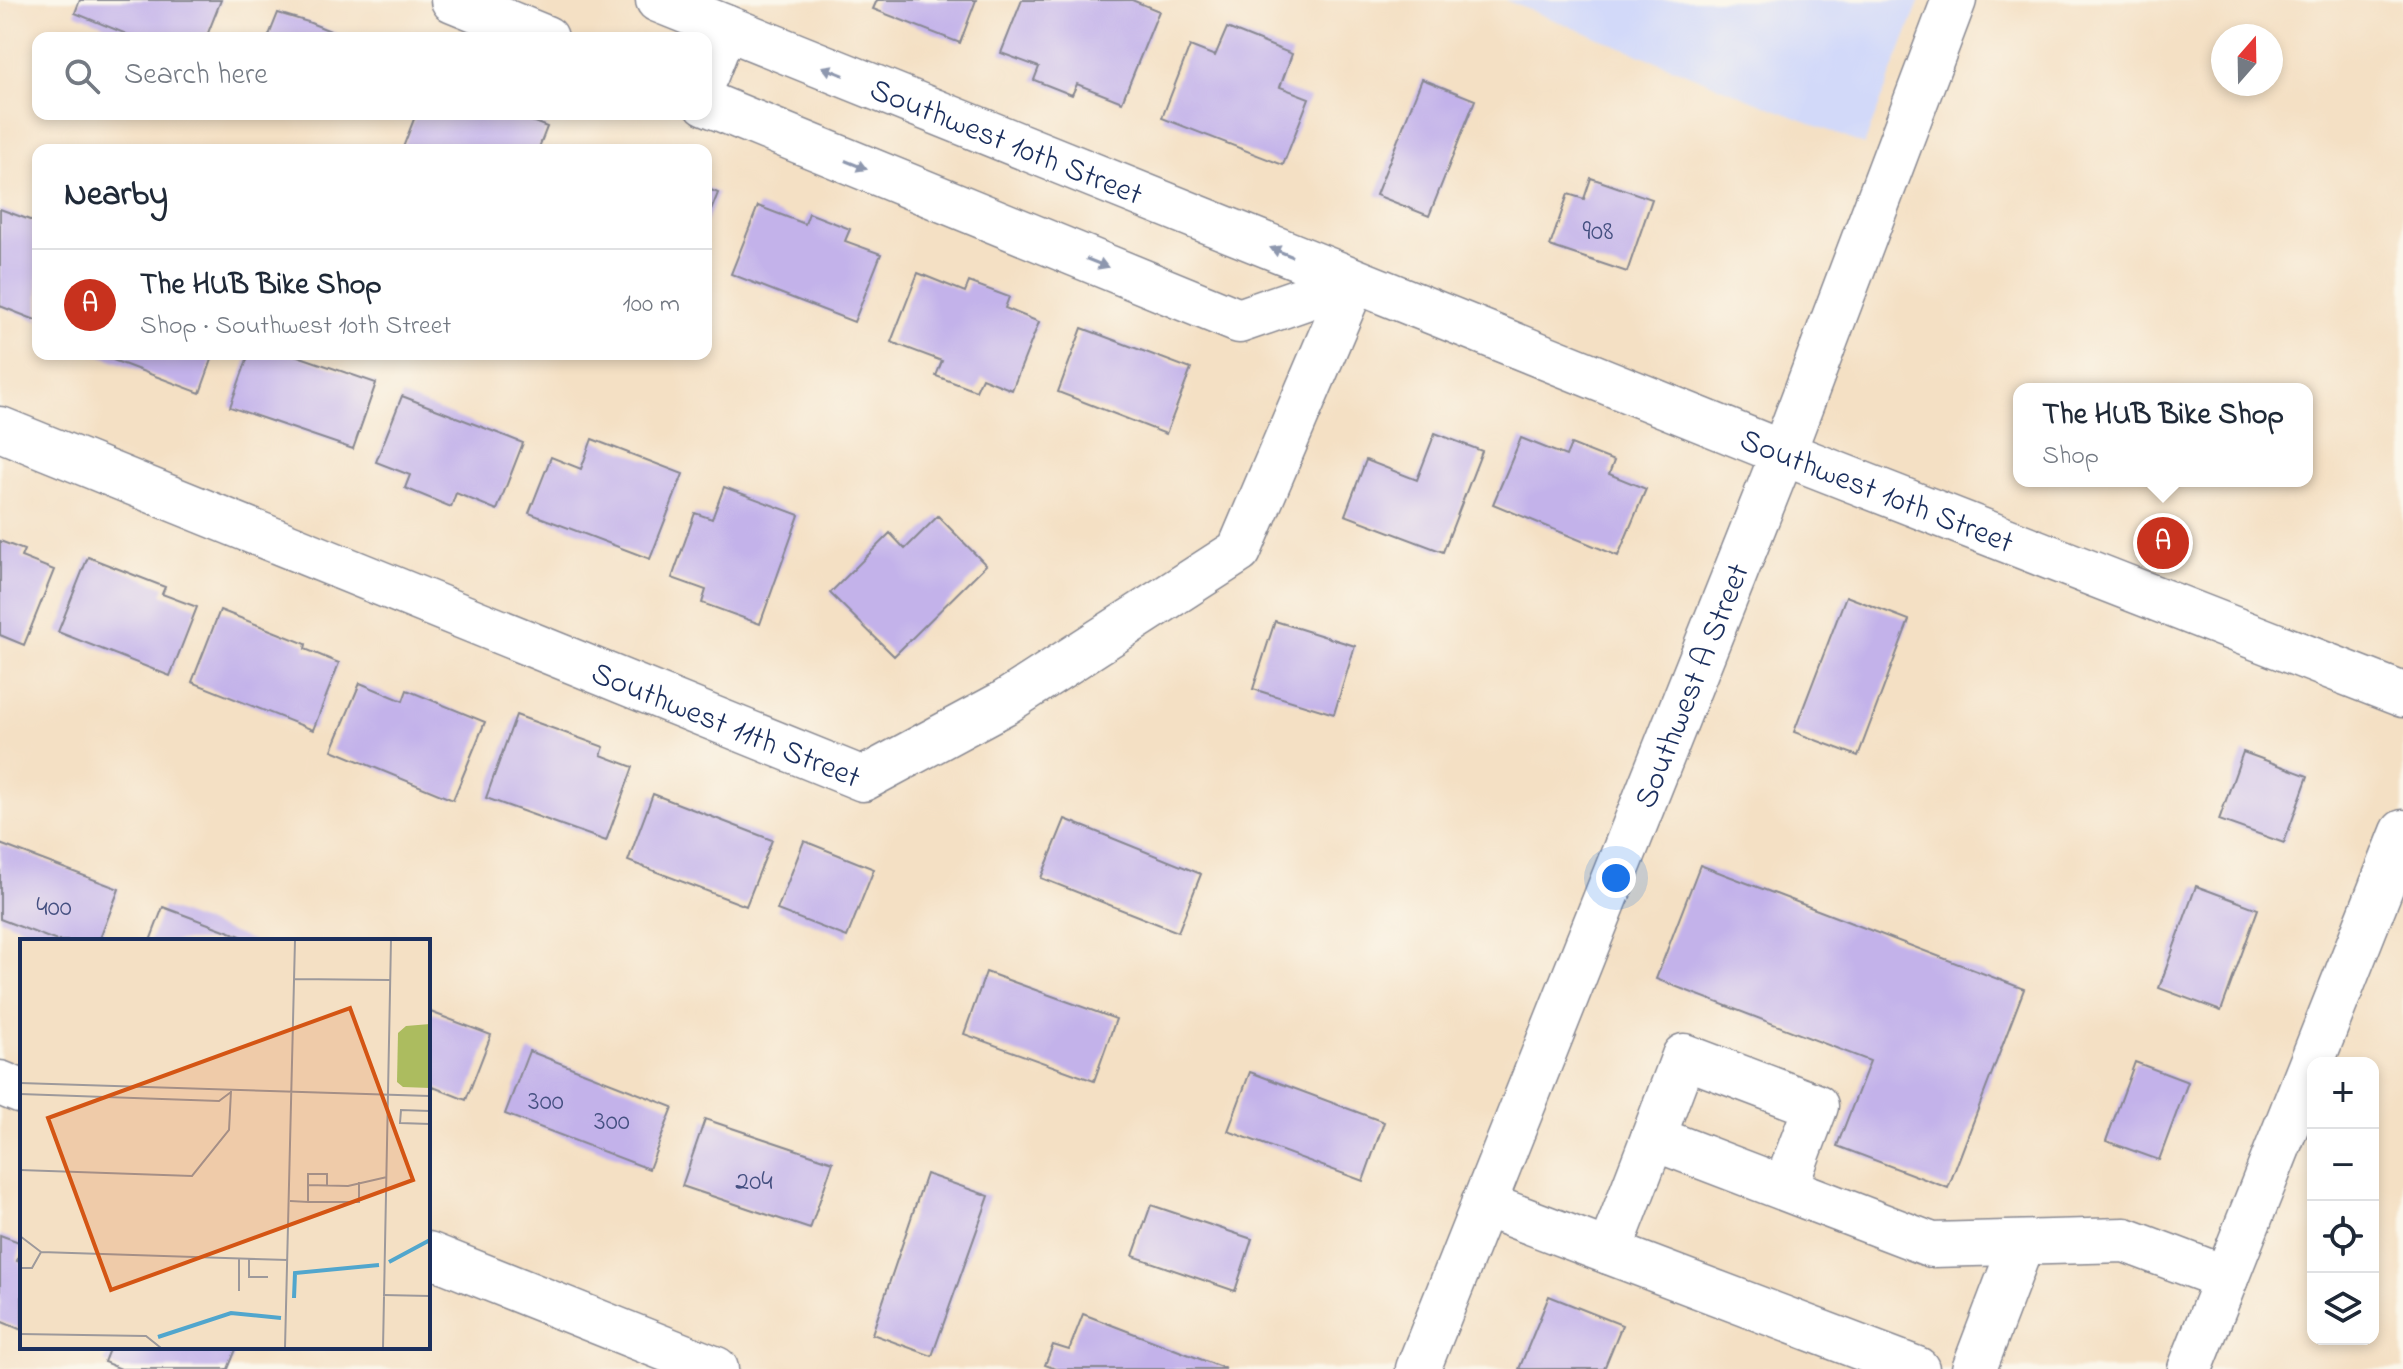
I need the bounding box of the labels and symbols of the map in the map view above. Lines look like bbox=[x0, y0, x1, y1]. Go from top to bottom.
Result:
north arrow bbox=[2211, 24, 2283, 96]
one-way arrow bbox=[821, 64, 845, 77]
street label: Southwest 10th Street bbox=[862, 68, 1149, 220]
one-way arrow bbox=[844, 158, 868, 171]
house number: 908 bbox=[1582, 212, 1614, 253]
one-way arrow bbox=[1269, 245, 1293, 258]
one-way arrow bbox=[1085, 257, 1109, 270]
street label: Southwest 10th Street bbox=[1732, 418, 2020, 568]
pin: A bbox=[2137, 513, 2189, 573]
street label: Southwest A Street bbox=[1624, 557, 1764, 816]
street label: Southwest 11th Street bbox=[583, 651, 867, 803]
your location bbox=[1596, 858, 1636, 898]
house number: 400 bbox=[36, 888, 72, 929]
inset map bbox=[20, 939, 430, 1349]
house number: 300 bbox=[528, 1082, 564, 1123]
house number: 300 bbox=[594, 1102, 630, 1143]
house number: 204 bbox=[735, 1162, 773, 1203]

